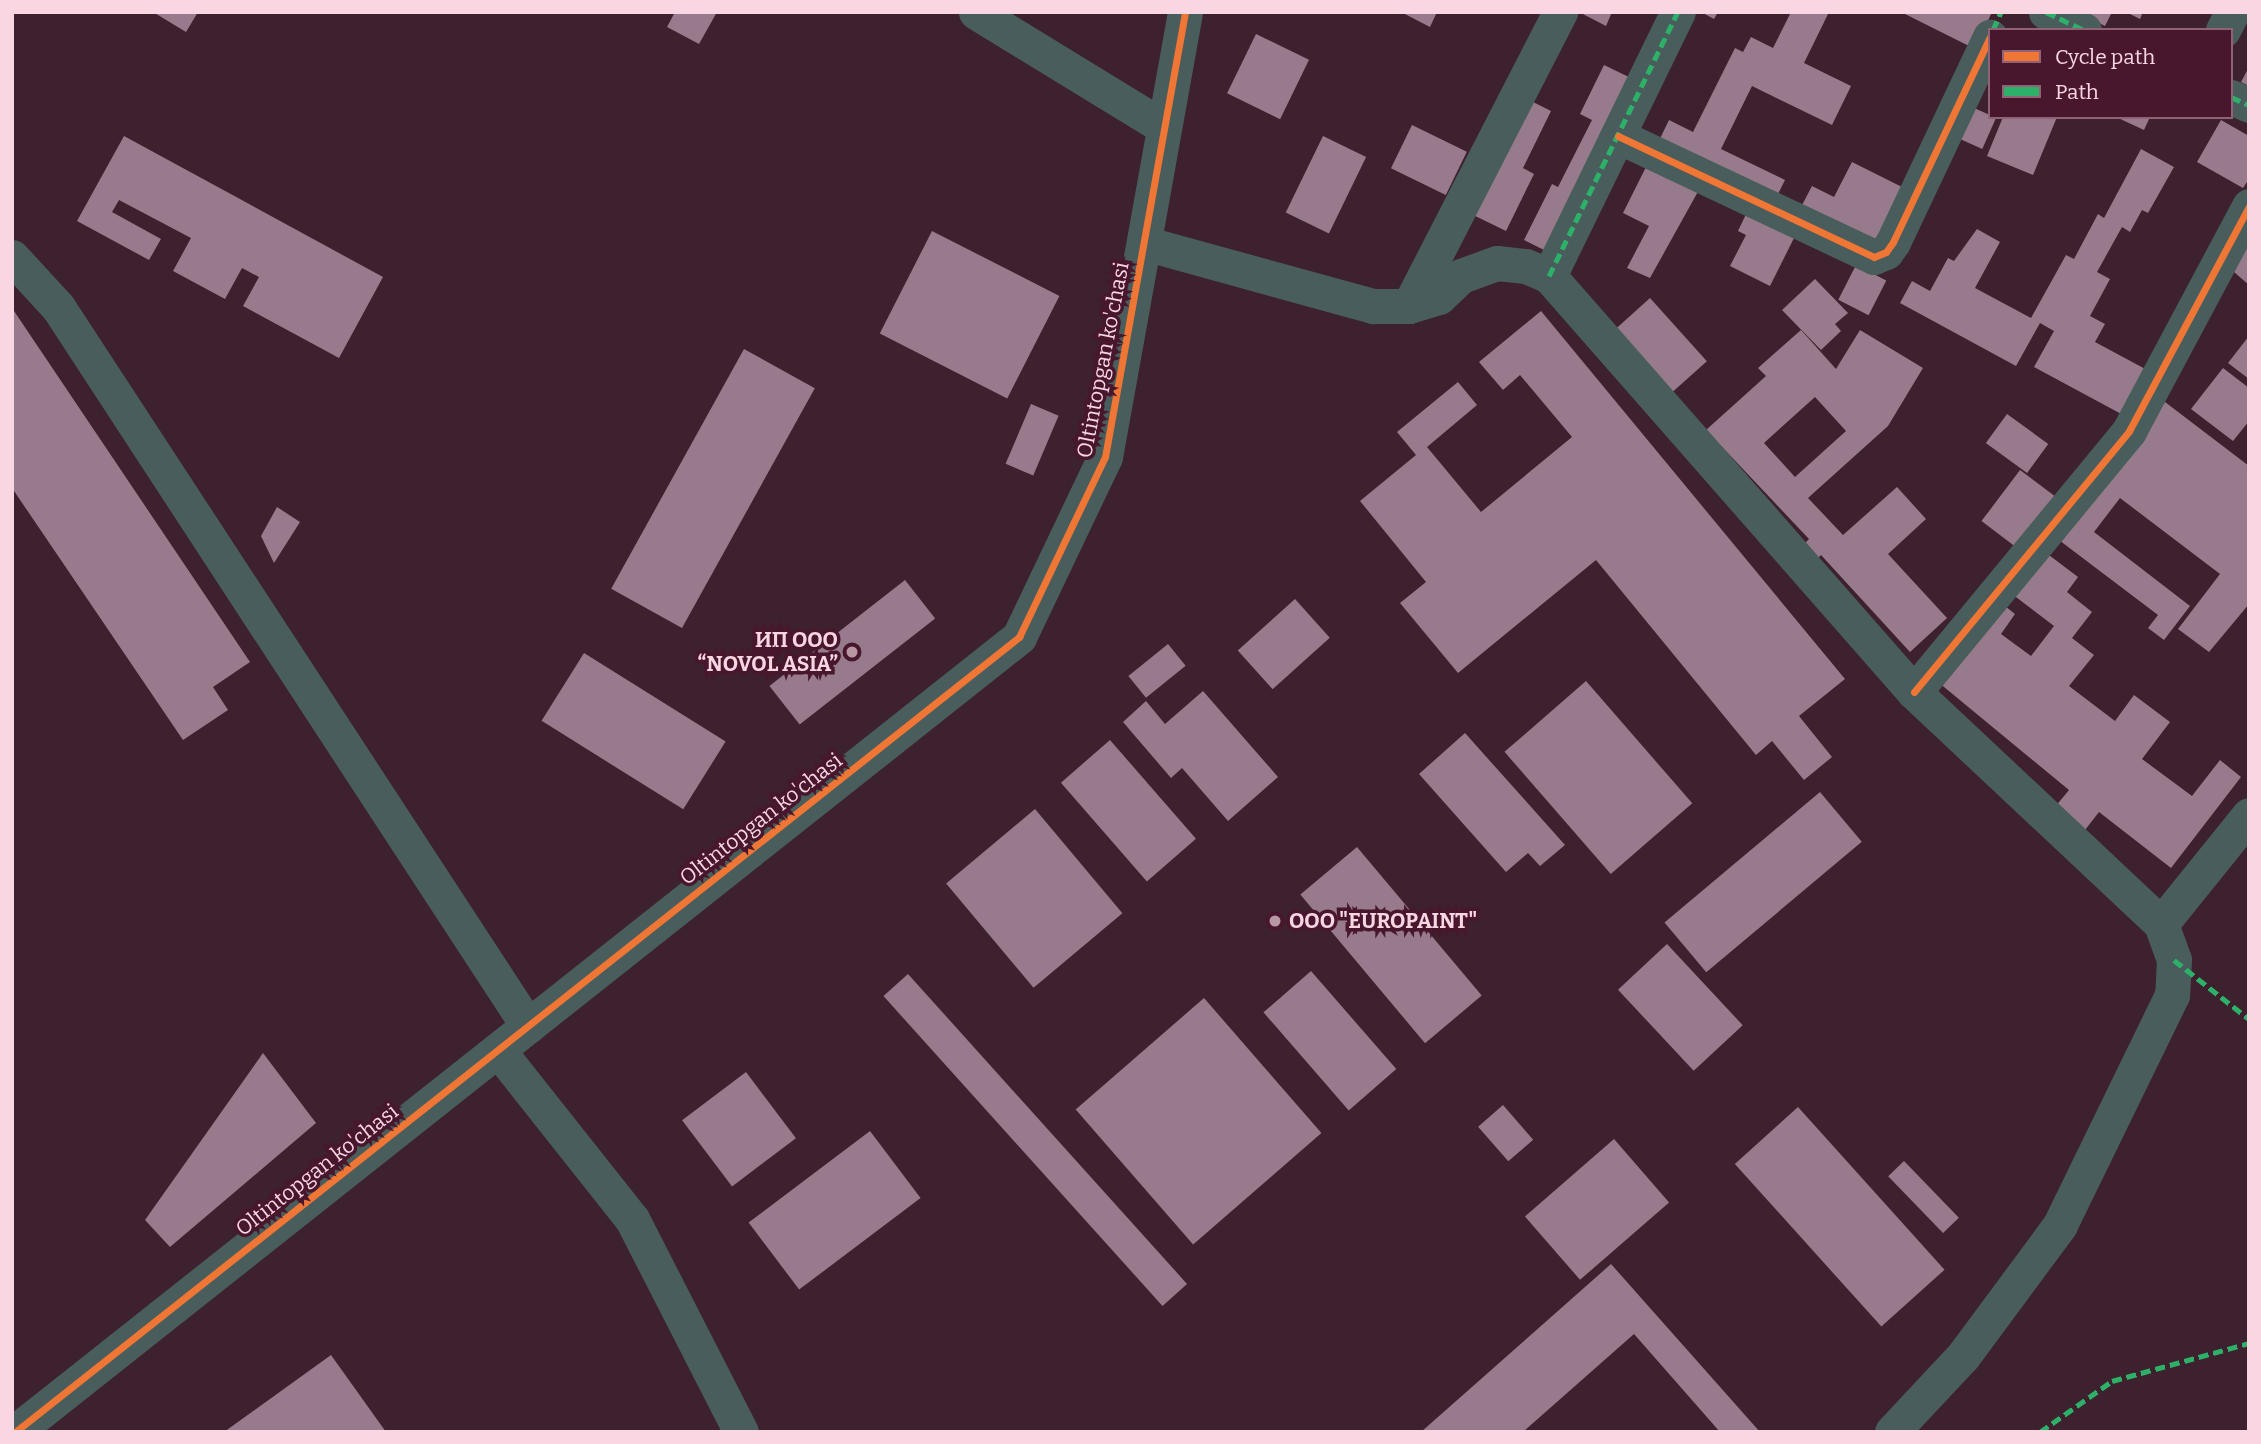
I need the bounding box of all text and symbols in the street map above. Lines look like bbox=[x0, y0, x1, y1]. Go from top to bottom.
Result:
legend bbox=[1988, 28, 2233, 119]
text: Cycle path bbox=[2055, 44, 2155, 70]
text: Path bbox=[2055, 79, 2099, 105]
street label: Oltintopgan ko'chasi bbox=[1072, 260, 1134, 460]
place label: ИП ООО “NOVOL ASIA” bbox=[698, 627, 838, 677]
marker: ИП ООО “NOVOL ASIA” bbox=[844, 644, 860, 660]
street label: Oltintopgan ko'chasi bbox=[675, 748, 847, 890]
place label: OOO "EUROPAINT" bbox=[1289, 908, 1477, 934]
marker: OOO "EUROPAINT" bbox=[1267, 913, 1283, 929]
street label: Oltintopgan ko'chasi bbox=[231, 1099, 403, 1241]

